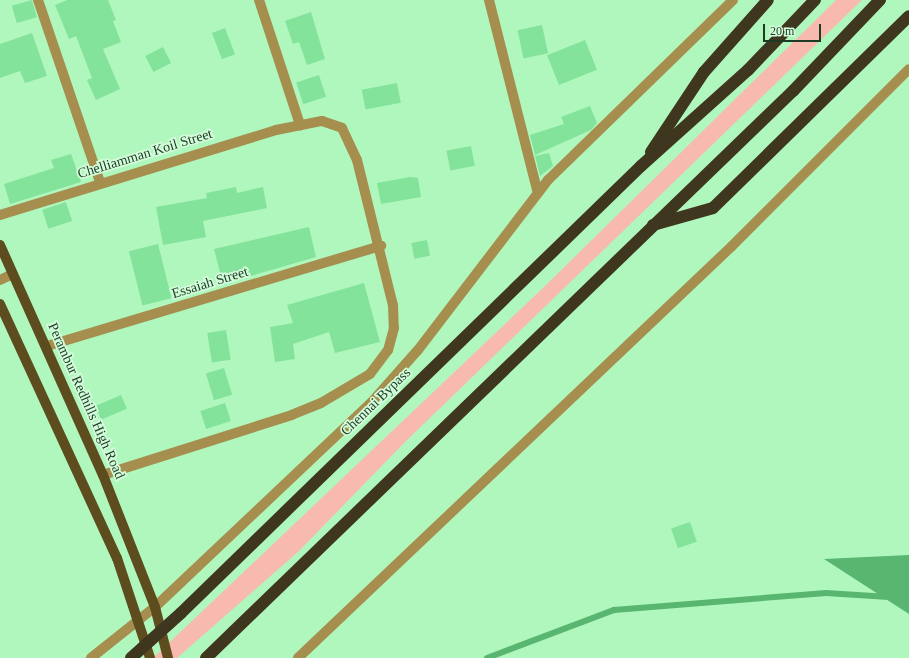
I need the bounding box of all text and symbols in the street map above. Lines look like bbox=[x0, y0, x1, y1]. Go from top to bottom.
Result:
scale bar bbox=[765, 16, 823, 42]
text: 20 m bbox=[770, 24, 794, 38]
street label: Chelliamman Koil Street bbox=[76, 126, 214, 182]
street label: Essaiah Street bbox=[170, 263, 250, 303]
street label: Perambur Redhills High Road bbox=[44, 320, 128, 482]
street label: Chennai Bypass bbox=[338, 364, 414, 440]

